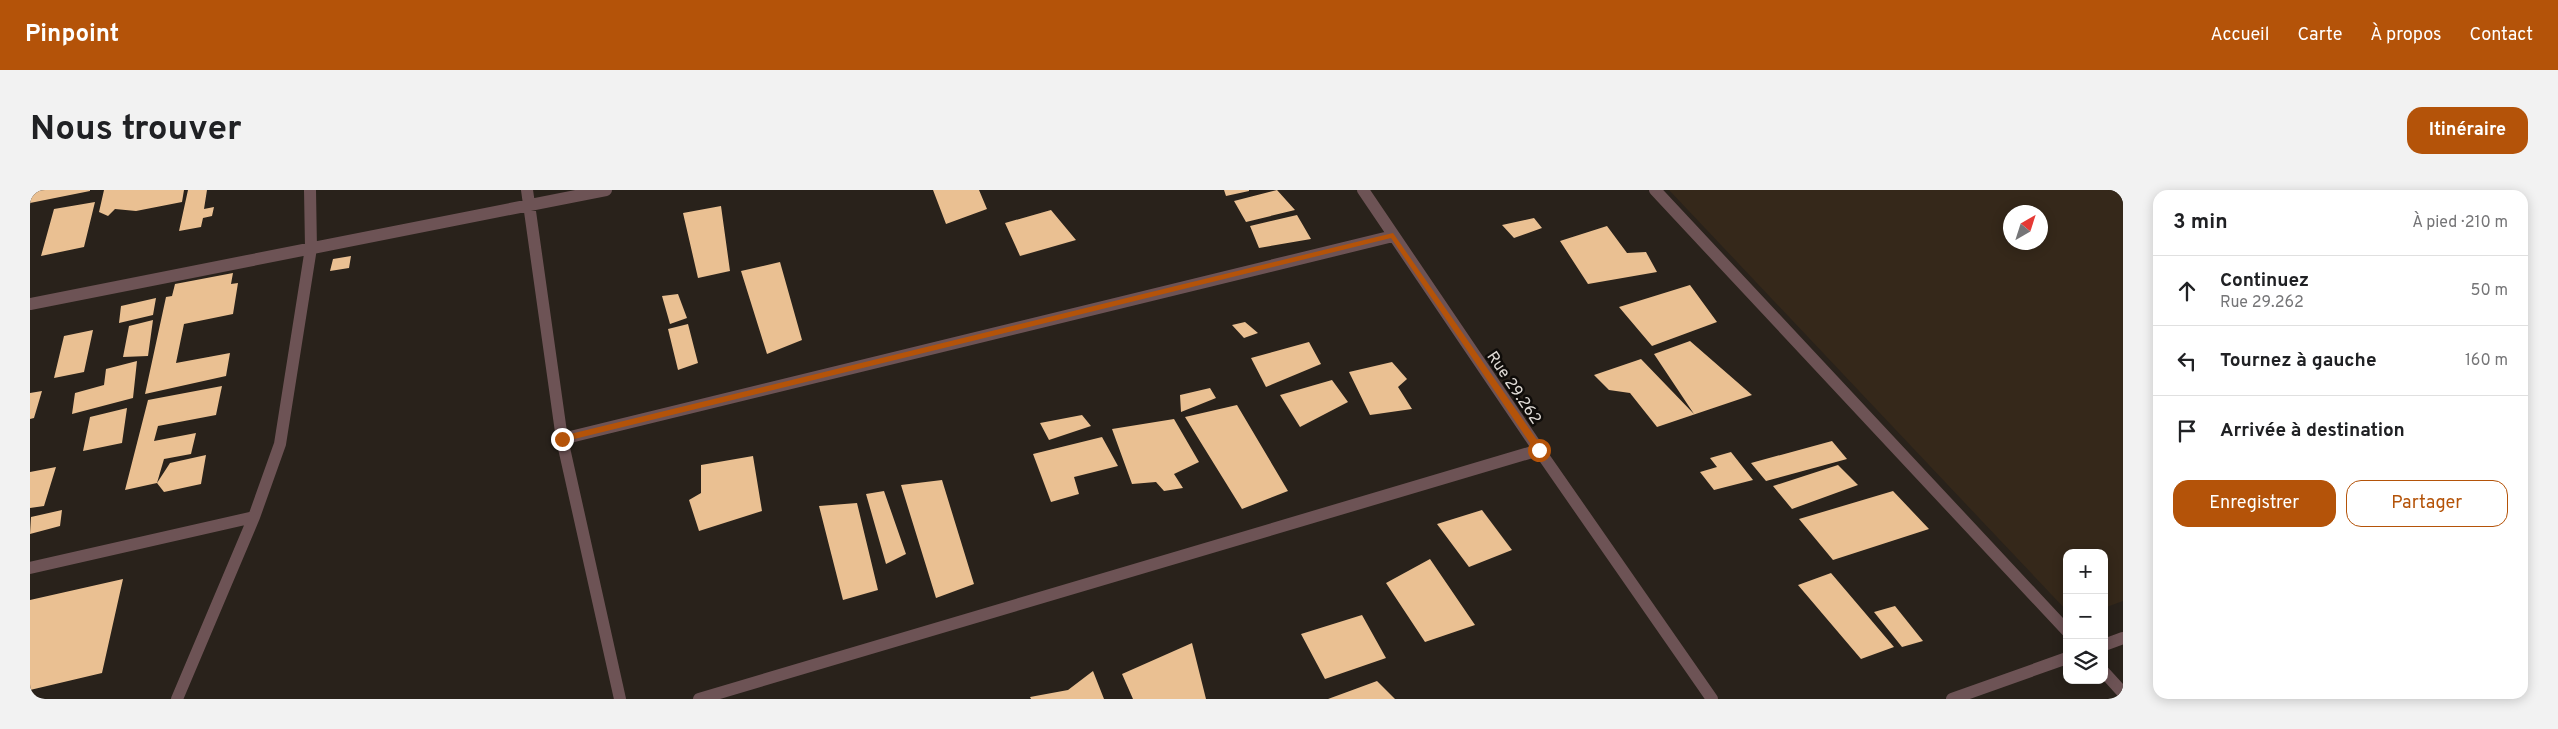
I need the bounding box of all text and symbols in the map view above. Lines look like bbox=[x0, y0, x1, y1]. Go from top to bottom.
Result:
text: Pinpoint bbox=[25, 20, 119, 50]
text: Accueil bbox=[2210, 24, 2269, 47]
text: Carte bbox=[2297, 24, 2342, 47]
text: À propos bbox=[2370, 24, 2441, 47]
text: Contact bbox=[2469, 24, 2533, 47]
button: Itinéraire bbox=[2407, 107, 2528, 154]
text: Nous trouver bbox=[30, 108, 242, 152]
north arrow bbox=[2003, 205, 2048, 250]
text: 3 min bbox=[2173, 209, 2228, 236]
text: À pied · 210 m bbox=[2412, 213, 2508, 233]
text: Continuez bbox=[2220, 269, 2309, 293]
icon: ahead bbox=[2173, 277, 2201, 305]
text: 50 m bbox=[2471, 281, 2508, 301]
text: Rue 29.262 bbox=[2220, 293, 2304, 313]
icon: left bbox=[2173, 347, 2201, 375]
street label: Rue 29.262 bbox=[1482, 348, 1545, 428]
text: Tournez à gauche bbox=[2220, 349, 2377, 373]
text: 160 m bbox=[2465, 351, 2508, 371]
icon: arrive bbox=[2173, 417, 2201, 445]
text: Arrivée à destination bbox=[2220, 419, 2405, 443]
route end bbox=[551, 428, 574, 451]
route start bbox=[1528, 439, 1551, 462]
button: Enregistrer bbox=[2173, 480, 2336, 527]
button: Partager bbox=[2346, 480, 2508, 527]
map controls bbox=[2063, 549, 2108, 684]
button: + bbox=[2063, 549, 2108, 594]
button: − bbox=[2063, 594, 2108, 639]
button: layers bbox=[2063, 639, 2108, 684]

